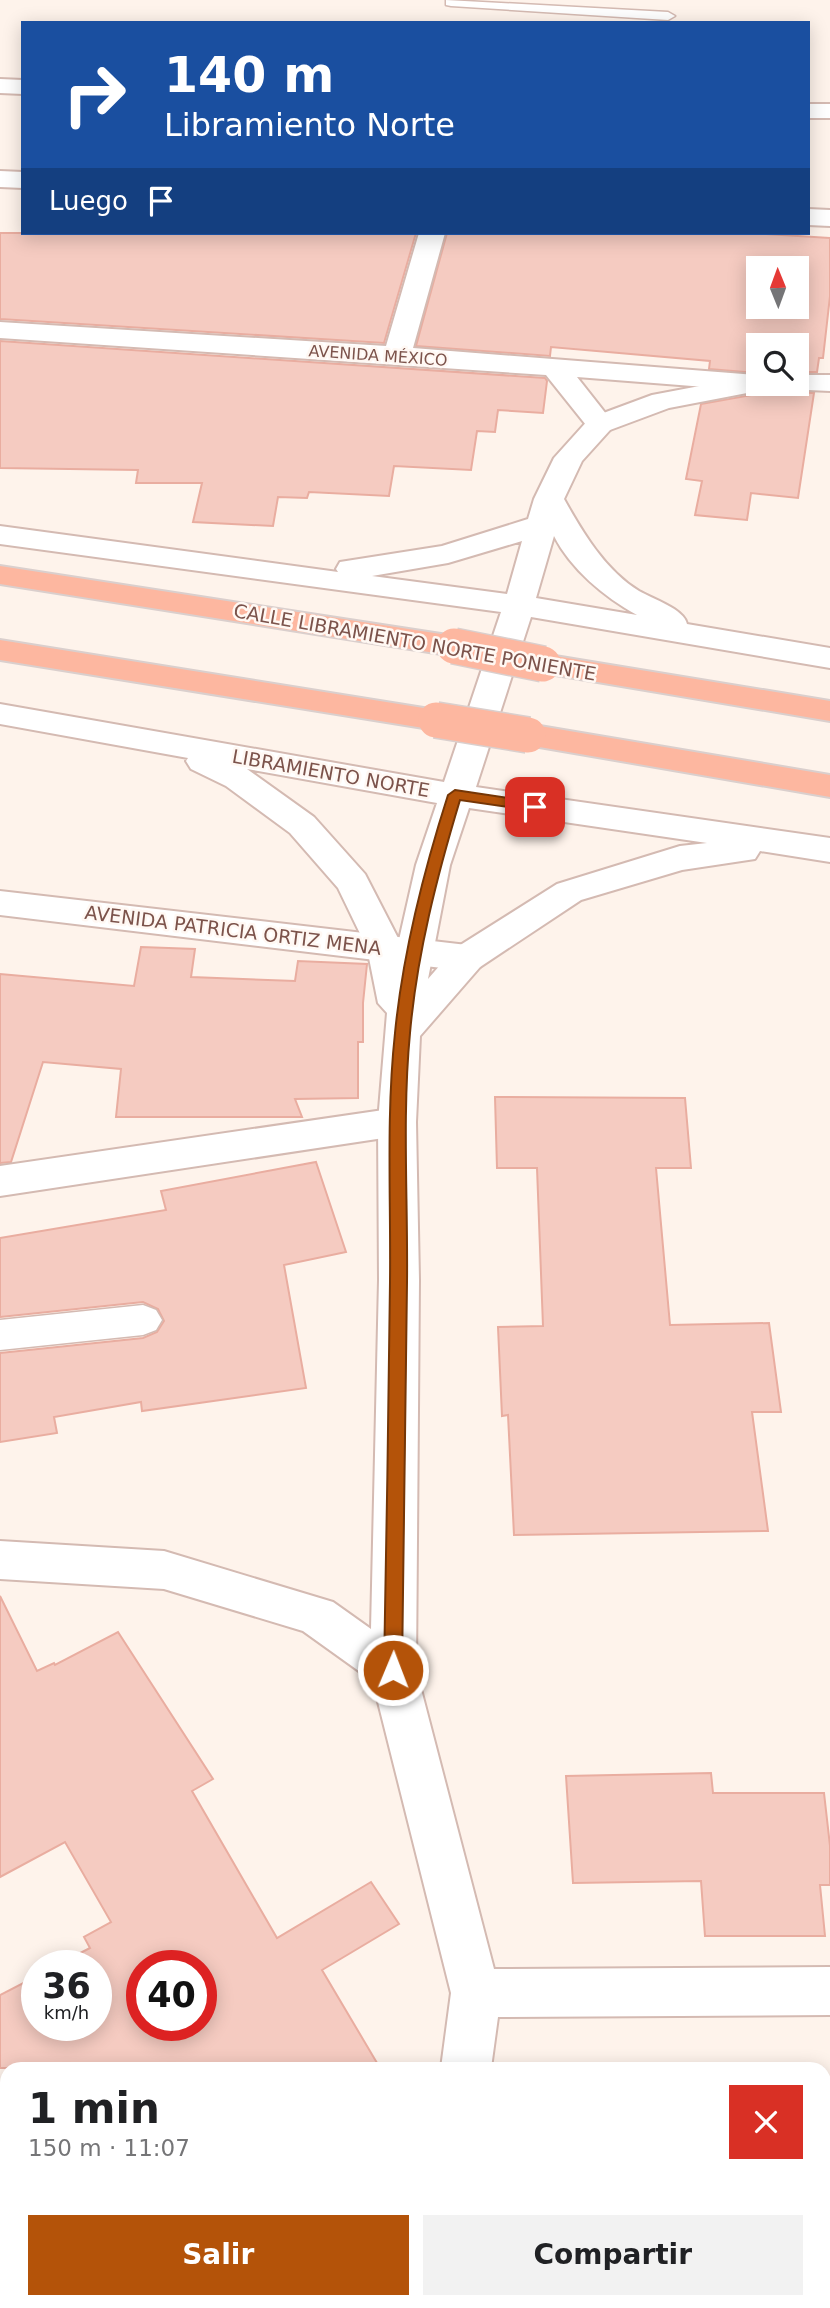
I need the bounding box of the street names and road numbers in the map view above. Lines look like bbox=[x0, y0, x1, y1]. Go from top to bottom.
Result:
street label: AVENIDA MÉXICO bbox=[308, 341, 448, 370]
street label: CALLE LIBRAMIENTO NORTE PONIENTE bbox=[232, 599, 598, 685]
street label: LIBRAMIENTO NORTE bbox=[231, 745, 431, 801]
street label: AVENIDA PATRICIA ORTIZ MENA bbox=[83, 901, 383, 959]

